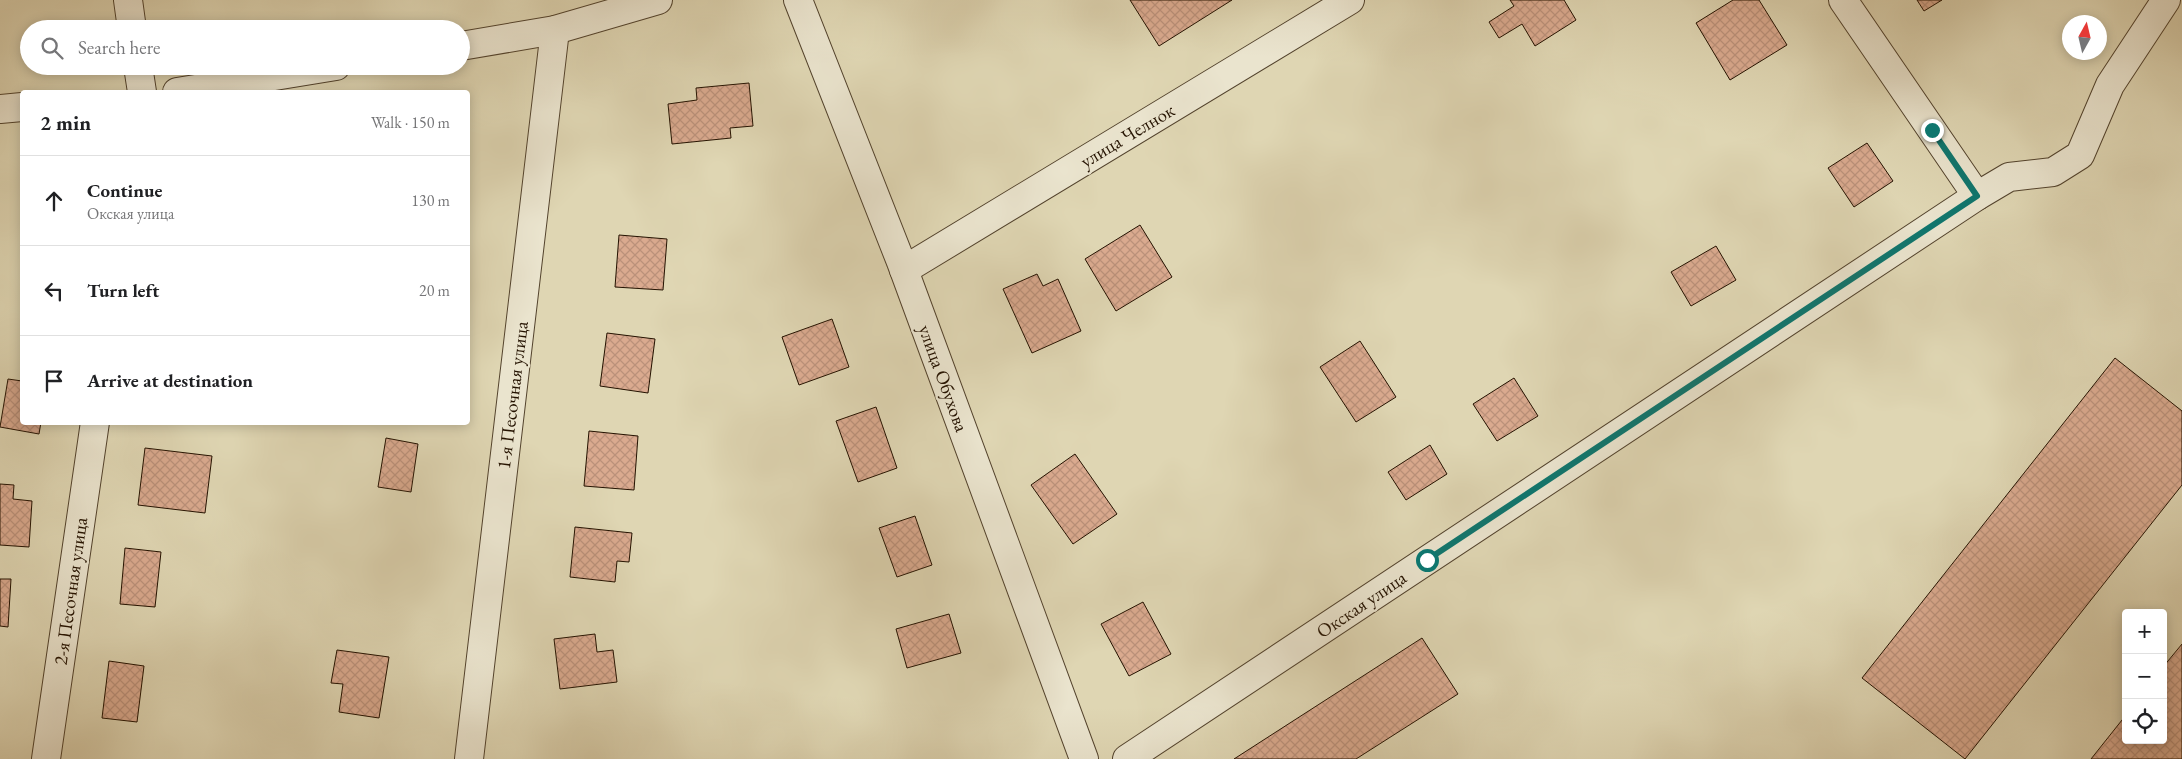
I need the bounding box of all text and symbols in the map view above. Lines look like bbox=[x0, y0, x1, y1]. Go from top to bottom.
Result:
north arrow bbox=[2062, 15, 2107, 60]
search box bbox=[20, 20, 470, 75]
icon: search bbox=[38, 34, 66, 62]
text: Search here bbox=[78, 35, 160, 60]
street label: улица Челнок bbox=[1075, 97, 1179, 173]
text: 2 min bbox=[40, 109, 91, 136]
text: Walk · 150 m bbox=[371, 112, 450, 133]
route end bbox=[1921, 119, 1944, 142]
text: Continue bbox=[87, 178, 162, 203]
icon: ahead bbox=[40, 187, 68, 215]
text: 130 m bbox=[411, 190, 450, 211]
text: Окская улица bbox=[87, 203, 174, 224]
icon: left bbox=[40, 277, 68, 305]
text: Turn left bbox=[87, 278, 159, 303]
text: 20 m bbox=[419, 280, 450, 301]
street label: 1-я Песочная улица bbox=[491, 319, 534, 471]
street label: улица Обухова bbox=[913, 321, 975, 436]
icon: arrive bbox=[40, 367, 68, 395]
text: Arrive at destination bbox=[87, 368, 253, 393]
street label: 2-я Песочная улица bbox=[48, 515, 93, 667]
route start bbox=[1416, 549, 1439, 572]
street label: Окская улица bbox=[1311, 565, 1412, 644]
map controls bbox=[2122, 609, 2167, 744]
button: + bbox=[2122, 609, 2167, 654]
button: − bbox=[2122, 654, 2167, 699]
button: locate bbox=[2122, 699, 2167, 744]

